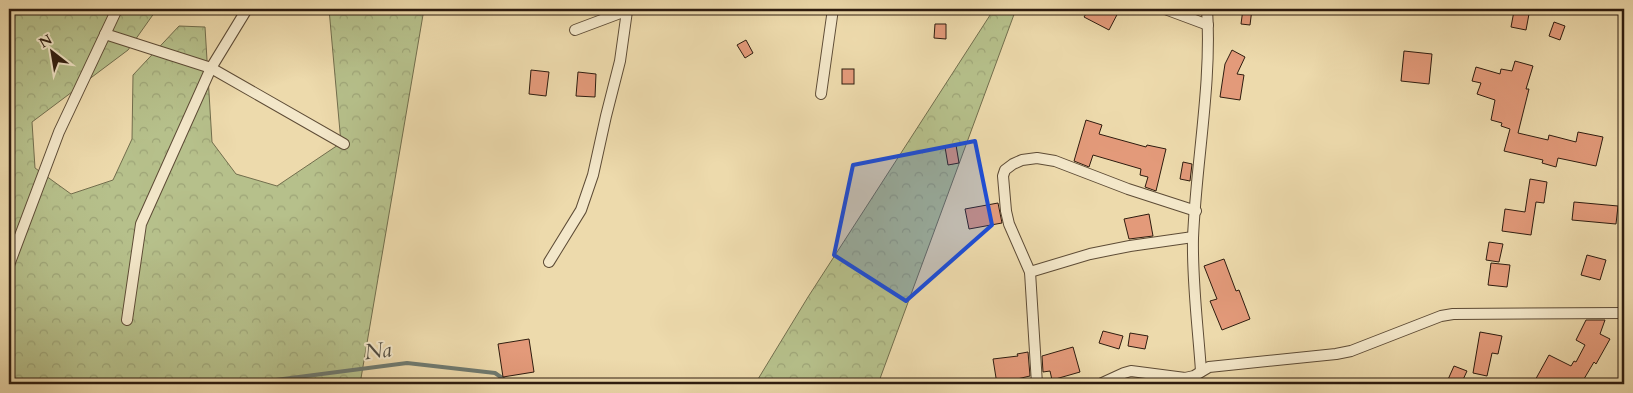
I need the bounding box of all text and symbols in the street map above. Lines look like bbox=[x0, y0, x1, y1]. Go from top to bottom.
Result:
north arrow bbox=[28, 28, 78, 78]
text: N bbox=[35, 30, 56, 53]
water label: Na bbox=[363, 334, 393, 368]

